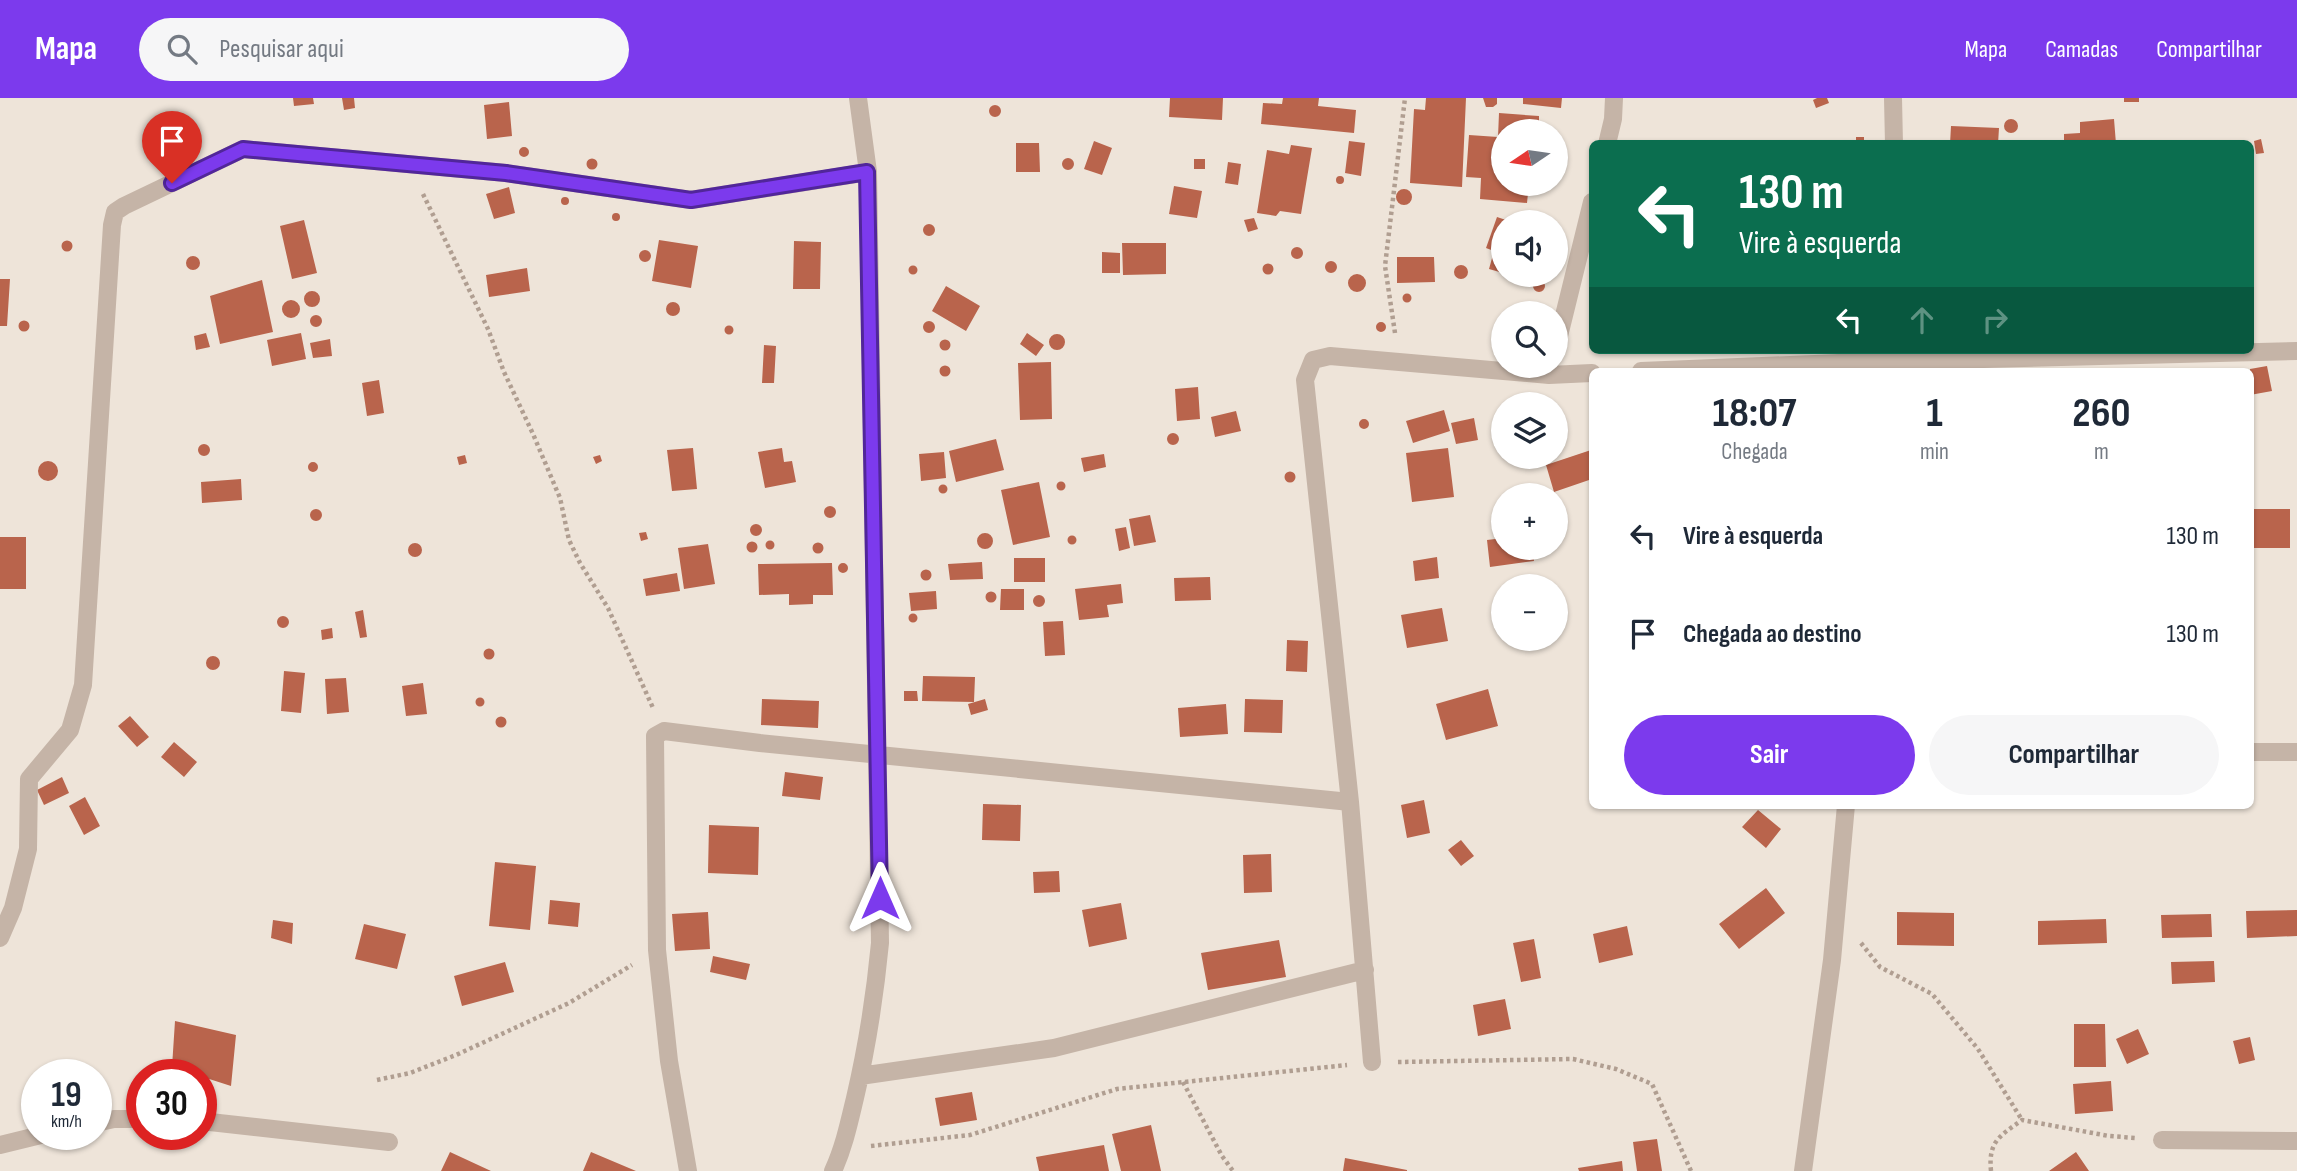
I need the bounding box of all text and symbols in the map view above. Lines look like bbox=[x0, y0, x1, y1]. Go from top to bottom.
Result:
search box bbox=[139, 18, 629, 81]
text: Mapa bbox=[35, 29, 97, 69]
icon: search bbox=[163, 30, 201, 68]
text: Pesquisar aqui bbox=[219, 34, 344, 65]
text: Mapa bbox=[1965, 35, 2007, 64]
text: Camadas bbox=[2045, 35, 2118, 64]
text: Compartilhar bbox=[2156, 35, 2262, 64]
pin bbox=[142, 111, 202, 183]
north arrow bbox=[1491, 119, 1568, 196]
map controls bbox=[1491, 119, 1568, 651]
icon: arrive bbox=[153, 122, 191, 160]
text: 130 m bbox=[1739, 164, 1844, 223]
icon: left bbox=[1624, 168, 1715, 259]
button: sound bbox=[1491, 210, 1568, 287]
text: Vire à esquerda bbox=[1739, 224, 1902, 263]
button: search bbox=[1491, 301, 1568, 378]
icon: left bbox=[1830, 301, 1868, 339]
icon: ahead bbox=[1903, 301, 1941, 339]
icon: right bbox=[1976, 301, 2014, 339]
text: 18:07 bbox=[1712, 388, 1796, 439]
text: 1 bbox=[1926, 388, 1943, 439]
text: 260 bbox=[2072, 388, 2130, 439]
button: layers bbox=[1491, 392, 1568, 469]
text: Chegada bbox=[1721, 438, 1788, 466]
text: min bbox=[1920, 438, 1949, 466]
text: m bbox=[2094, 438, 2109, 466]
button: + bbox=[1491, 483, 1568, 560]
icon: left bbox=[1624, 517, 1662, 555]
text: Vire à esquerda bbox=[1683, 521, 1823, 552]
text: 130 m bbox=[2167, 521, 2219, 552]
button: − bbox=[1491, 574, 1568, 651]
icon: arrive bbox=[1624, 615, 1662, 653]
text: Chegada ao destino bbox=[1683, 619, 1862, 650]
text: 130 m bbox=[2167, 619, 2219, 650]
button: Sair bbox=[1624, 715, 1915, 795]
button: Compartilhar bbox=[1929, 715, 2219, 795]
position arrow bbox=[843, 861, 917, 935]
speed limit sign: 30 bbox=[126, 1059, 217, 1150]
text: 19 bbox=[51, 1074, 82, 1117]
text: km/h bbox=[51, 1111, 82, 1132]

